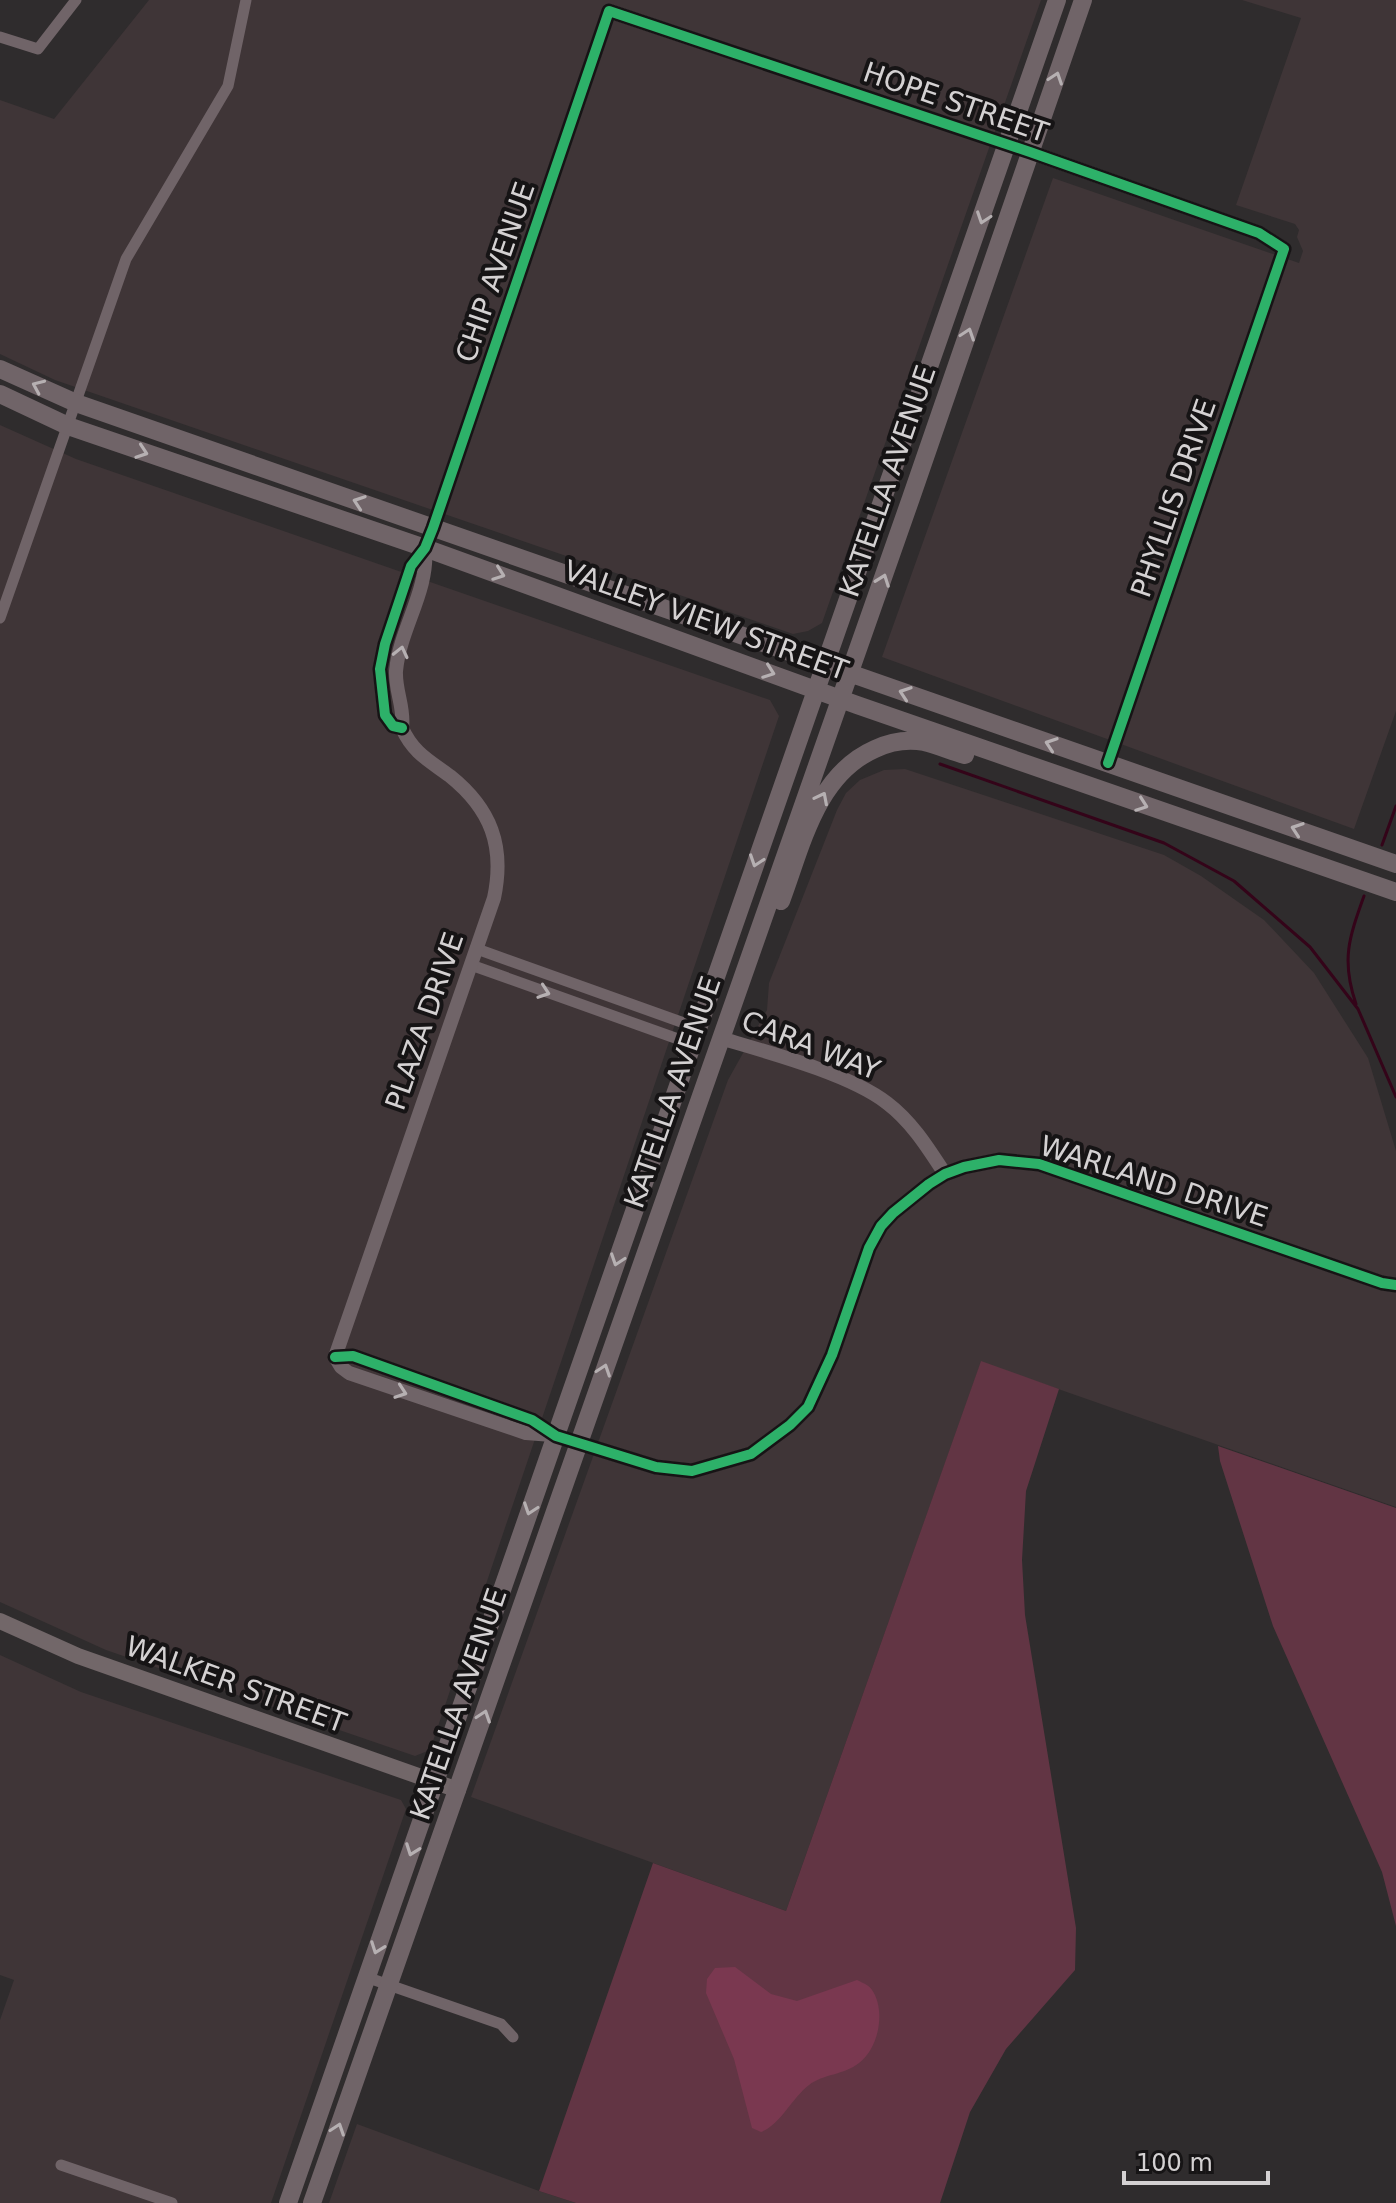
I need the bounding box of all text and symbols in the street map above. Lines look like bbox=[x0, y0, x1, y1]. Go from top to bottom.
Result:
street label: HOPE STREET bbox=[859, 55, 1053, 150]
one-way arrow bbox=[1046, 72, 1062, 86]
street label: CHIP AVENUE bbox=[449, 178, 542, 366]
one-way arrow bbox=[976, 210, 993, 224]
one-way arrow bbox=[958, 328, 974, 342]
street label: KATELLA AVENUE bbox=[832, 361, 943, 601]
one-way arrow bbox=[32, 380, 46, 396]
street label: PHYLLIS DRIVE bbox=[1124, 395, 1223, 602]
one-way arrow bbox=[134, 443, 148, 459]
one-way arrow bbox=[353, 495, 367, 512]
street label: VALLEY VIEW STREET bbox=[559, 554, 853, 688]
one-way arrow bbox=[491, 565, 505, 581]
one-way arrow bbox=[873, 573, 889, 587]
one-way arrow bbox=[391, 645, 408, 659]
one-way arrow bbox=[762, 662, 776, 679]
one-way arrow bbox=[899, 686, 913, 702]
one-way arrow bbox=[1045, 737, 1059, 753]
one-way arrow bbox=[813, 791, 828, 806]
one-way arrow bbox=[1134, 796, 1148, 812]
one-way arrow bbox=[1291, 823, 1305, 839]
one-way arrow bbox=[749, 853, 766, 867]
street label: PLAZA DRIVE bbox=[379, 928, 470, 1114]
street label: KATELLA AVENUE bbox=[617, 972, 728, 1212]
one-way arrow bbox=[537, 982, 551, 998]
street label: CARA WAY bbox=[737, 1004, 885, 1087]
street label: WARLAND DRIVE bbox=[1036, 1129, 1272, 1234]
one-way arrow bbox=[611, 1253, 627, 1267]
one-way arrow bbox=[594, 1364, 611, 1378]
one-way arrow bbox=[394, 1382, 408, 1399]
one-way arrow bbox=[524, 1502, 540, 1516]
street label: KATELLA AVENUE bbox=[403, 1584, 514, 1824]
street label: WALKER STREET bbox=[121, 1629, 351, 1740]
one-way arrow bbox=[474, 1710, 490, 1724]
one-way arrow bbox=[405, 1842, 421, 1856]
one-way arrow bbox=[370, 1940, 387, 1954]
one-way arrow bbox=[328, 2123, 344, 2137]
scale bar bbox=[1124, 2135, 1268, 2185]
text: 100 m bbox=[1136, 2149, 1213, 2177]

